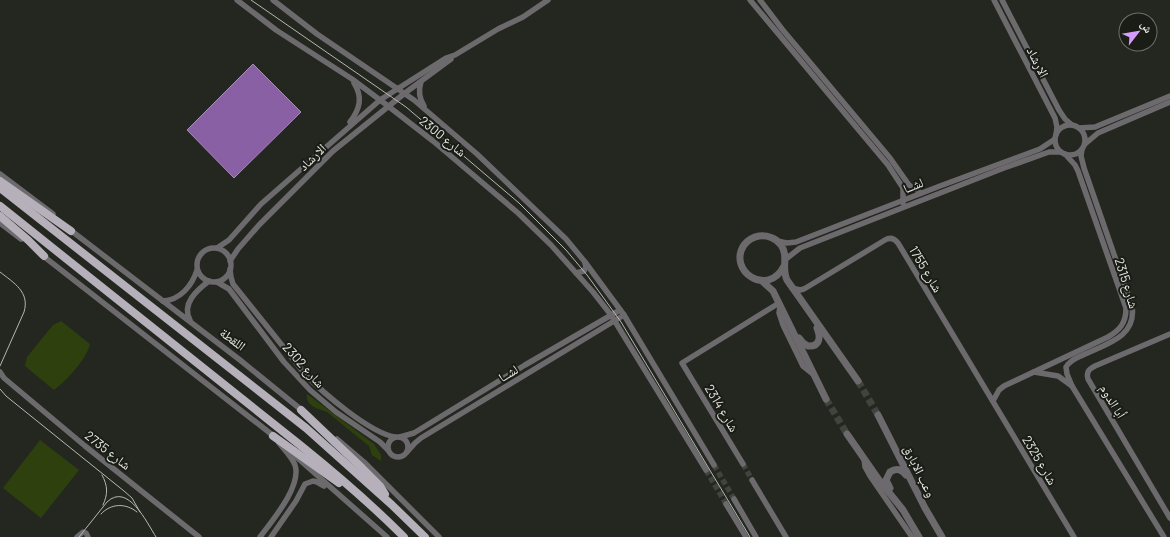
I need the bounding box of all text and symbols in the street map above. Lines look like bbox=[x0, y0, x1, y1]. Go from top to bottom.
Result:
north arrow bbox=[1118, 12, 1158, 52]
text: ش bbox=[1137, 18, 1156, 36]
street label: الارشاد bbox=[1023, 44, 1052, 80]
street label: شارع 2300 bbox=[415, 112, 470, 161]
street label: الارشاد bbox=[295, 140, 330, 175]
street label: لشــا bbox=[901, 174, 925, 196]
street label: شارع 1755 bbox=[904, 243, 946, 296]
street label: شارع 2315 bbox=[1110, 256, 1142, 311]
street label: اللقطة bbox=[217, 324, 249, 354]
street label: شارع 2302 bbox=[278, 339, 328, 392]
street label: لشــا bbox=[495, 361, 521, 385]
street label: شارع 2314 bbox=[700, 381, 742, 436]
street label: أبا الدوم bbox=[1096, 381, 1129, 421]
street label: شارع 2735 bbox=[81, 427, 134, 474]
street label: شارع 2325 bbox=[1017, 432, 1061, 489]
street label: وعب الابارق bbox=[900, 442, 939, 500]

